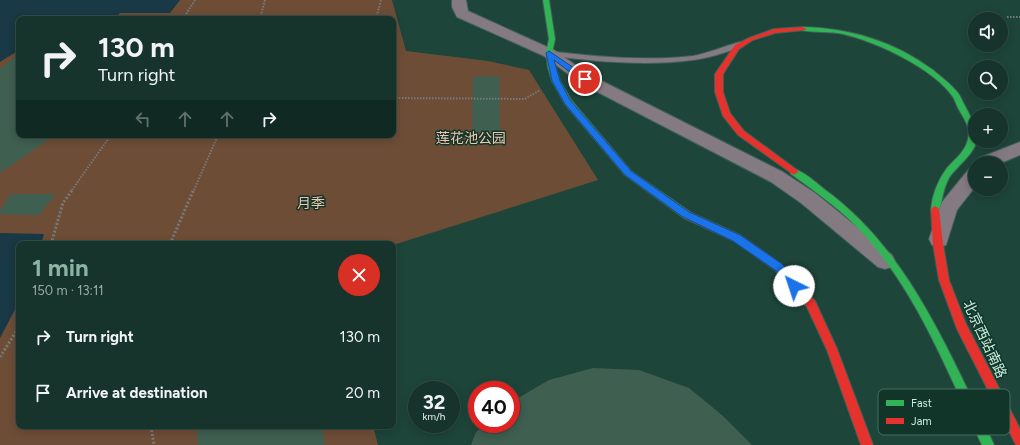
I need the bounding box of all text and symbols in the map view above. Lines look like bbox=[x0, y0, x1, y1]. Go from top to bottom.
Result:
map controls bbox=[968, 12, 1008, 196]
button: sound bbox=[968, 12, 1008, 52]
text: 130 m bbox=[98, 30, 175, 64]
icon: right bbox=[32, 32, 84, 84]
button: search bbox=[968, 60, 1008, 100]
pin bbox=[568, 62, 602, 96]
text: Turn right bbox=[98, 64, 175, 86]
icon: arrive bbox=[574, 68, 596, 90]
icon: left bbox=[132, 108, 154, 130]
icon: ahead bbox=[174, 108, 196, 130]
icon: ahead bbox=[216, 108, 238, 130]
icon: right bbox=[258, 108, 280, 130]
button: + bbox=[968, 108, 1008, 148]
park label: 莲花池公园 bbox=[436, 130, 506, 147]
button: − bbox=[968, 156, 1008, 196]
park label: 月季 bbox=[297, 195, 325, 212]
text: 1 min bbox=[32, 253, 89, 282]
button: close bbox=[338, 254, 380, 296]
position arrow bbox=[773, 265, 815, 307]
text: 150 m · 13:11 bbox=[32, 283, 104, 298]
street label: 北京西站南路 bbox=[959, 298, 1010, 381]
icon: right bbox=[32, 326, 54, 348]
text: Turn right bbox=[66, 328, 134, 346]
text: 130 m bbox=[340, 328, 380, 346]
speed limit sign: 40 bbox=[468, 381, 520, 433]
icon: arrive bbox=[32, 382, 54, 404]
text: Arrive at destination bbox=[66, 384, 207, 402]
text: 20 m bbox=[346, 384, 380, 402]
legend bbox=[878, 389, 1010, 435]
text: 32 bbox=[423, 390, 445, 414]
text: Fast bbox=[911, 397, 932, 410]
text: km/h bbox=[423, 410, 445, 423]
text: Jam bbox=[911, 415, 932, 428]

